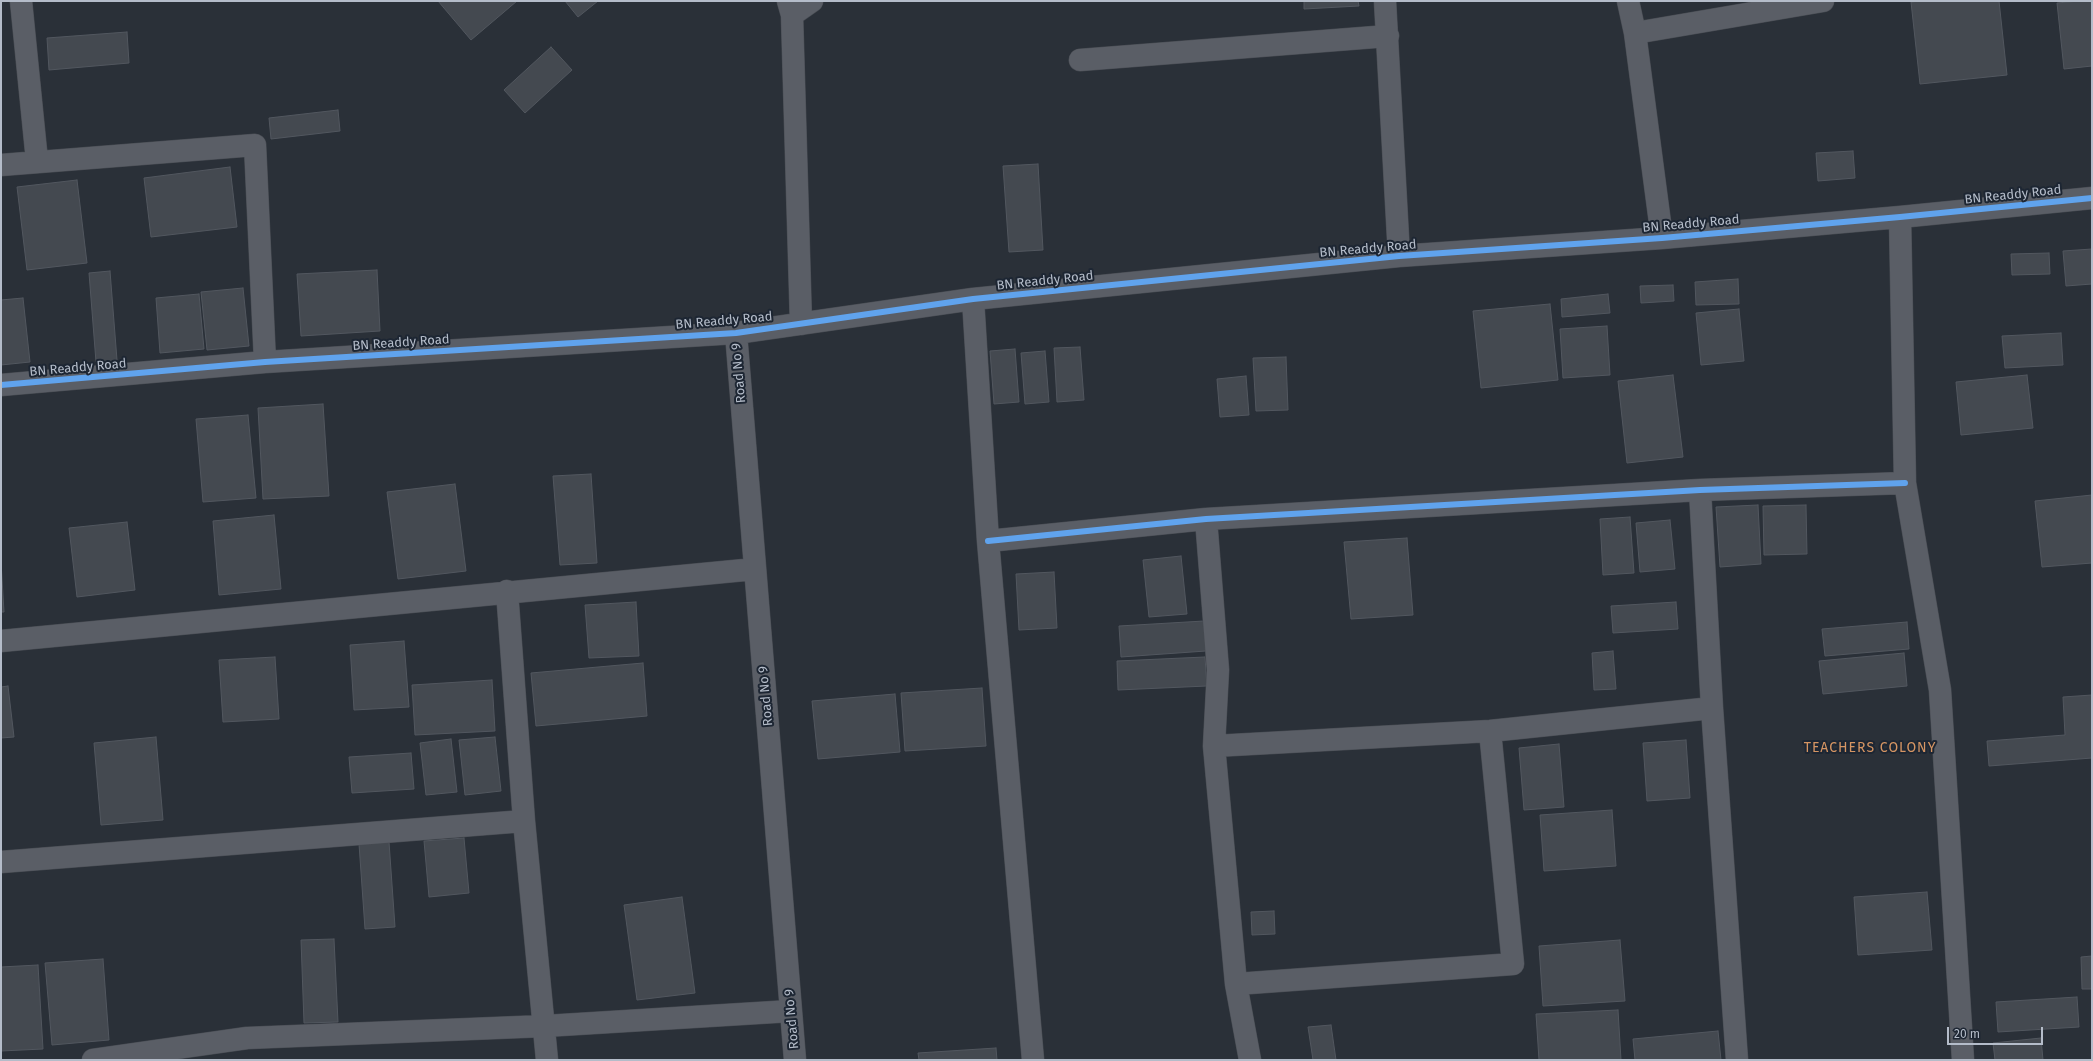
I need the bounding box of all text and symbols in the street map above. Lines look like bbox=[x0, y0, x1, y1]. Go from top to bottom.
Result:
street label: BN Readdy Road bbox=[1964, 182, 2062, 208]
street label: BN Readdy Road bbox=[1642, 212, 1740, 236]
street label: BN Readdy Road bbox=[1319, 237, 1417, 261]
street label: BN Readdy Road bbox=[996, 268, 1094, 294]
street label: BN Readdy Road bbox=[675, 309, 773, 333]
street label: BN Readdy Road bbox=[352, 332, 450, 354]
street label: Road No 9 bbox=[729, 342, 749, 404]
street label: BN Readdy Road bbox=[29, 356, 127, 380]
street label: Road No 9 bbox=[756, 665, 776, 727]
district label: TEACHERS COLONY bbox=[1804, 740, 1936, 756]
street label: Road No 9 bbox=[782, 988, 802, 1050]
scale bar bbox=[1949, 1019, 2045, 1045]
text: 20 m bbox=[1954, 1027, 1980, 1041]

